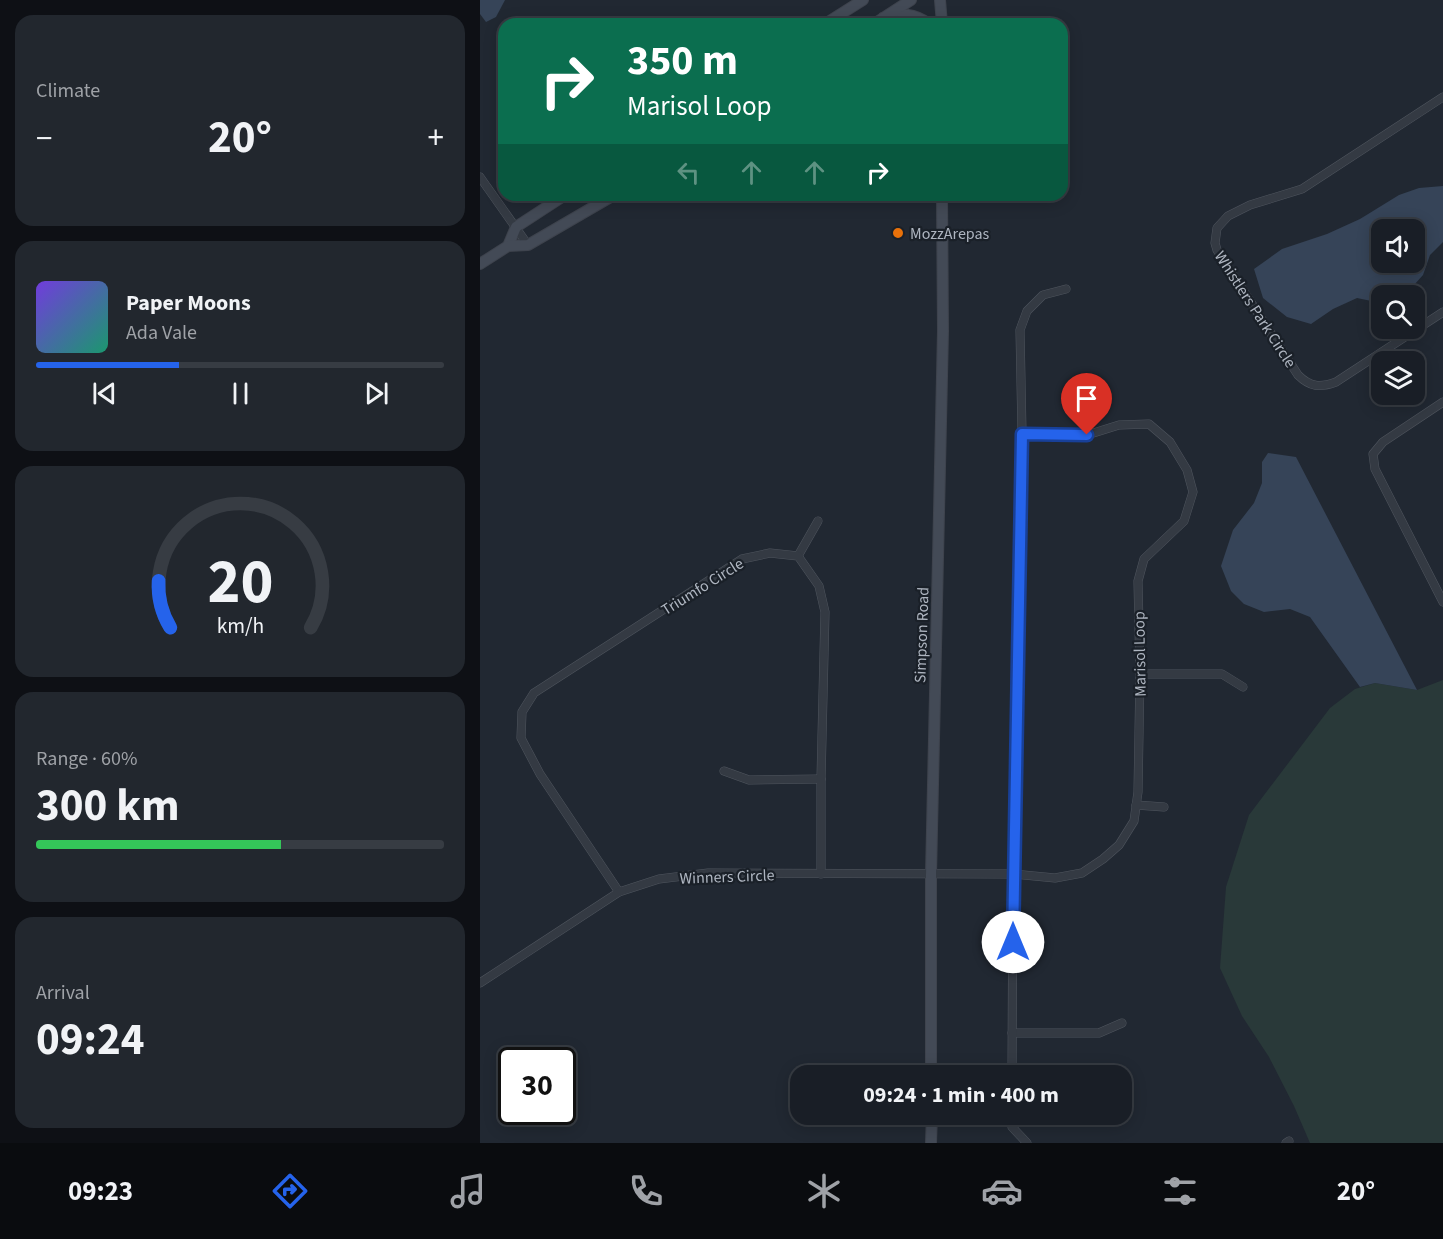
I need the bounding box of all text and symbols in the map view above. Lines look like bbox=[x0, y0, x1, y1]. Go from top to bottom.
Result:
text: 350 m bbox=[627, 31, 738, 91]
icon: right bbox=[528, 42, 606, 120]
text: Climate bbox=[36, 77, 100, 105]
text: Marisol Loop bbox=[627, 87, 772, 126]
text: 20° bbox=[208, 106, 272, 170]
text: − bbox=[36, 115, 52, 162]
text: + bbox=[428, 115, 444, 162]
icon: left bbox=[672, 156, 705, 189]
icon: ahead bbox=[735, 156, 768, 189]
icon: ahead bbox=[798, 156, 831, 189]
icon: right bbox=[861, 156, 894, 189]
map controls bbox=[1371, 219, 1425, 405]
button: sound bbox=[1371, 219, 1425, 273]
place label: MozzArepas bbox=[910, 223, 990, 245]
marker: MozzArepas bbox=[891, 226, 905, 240]
street label: Whistlers Park Circle bbox=[1209, 247, 1301, 372]
button: search bbox=[1371, 285, 1425, 339]
text: Paper Moons bbox=[126, 287, 251, 319]
text: Ada Vale bbox=[126, 319, 197, 347]
button: layers bbox=[1371, 351, 1425, 405]
pin bbox=[1061, 373, 1112, 435]
icon: previous bbox=[88, 377, 121, 410]
icon: pause bbox=[224, 377, 257, 410]
icon: next bbox=[360, 377, 393, 410]
icon: arrive bbox=[1070, 382, 1103, 415]
text: 20 bbox=[207, 539, 273, 628]
street label: Triumfo Circle bbox=[657, 553, 748, 621]
street label: Simpson Road bbox=[909, 587, 935, 684]
street label: Marisol Loop bbox=[1128, 611, 1152, 697]
text: km/h bbox=[216, 612, 264, 643]
text: Range · 60% bbox=[36, 745, 137, 773]
text: 300 km bbox=[36, 774, 180, 838]
street label: Winners Circle bbox=[679, 864, 775, 890]
position arrow bbox=[981, 910, 1045, 974]
text: Arrival bbox=[36, 979, 90, 1007]
text: 09:24 bbox=[36, 1008, 145, 1072]
speed limit sign: 30 bbox=[498, 1047, 576, 1125]
text: 09:24 · 1 min · 400 m bbox=[863, 1079, 1059, 1111]
icon: directions bbox=[269, 1170, 311, 1212]
icon: music bbox=[447, 1170, 489, 1212]
icon: phone bbox=[625, 1170, 667, 1212]
icon: climate bbox=[803, 1170, 845, 1212]
icon: car bbox=[981, 1170, 1023, 1212]
icon: filters bbox=[1159, 1170, 1201, 1212]
text: 09:23 bbox=[68, 1172, 133, 1211]
text: 20° bbox=[1337, 1172, 1375, 1211]

